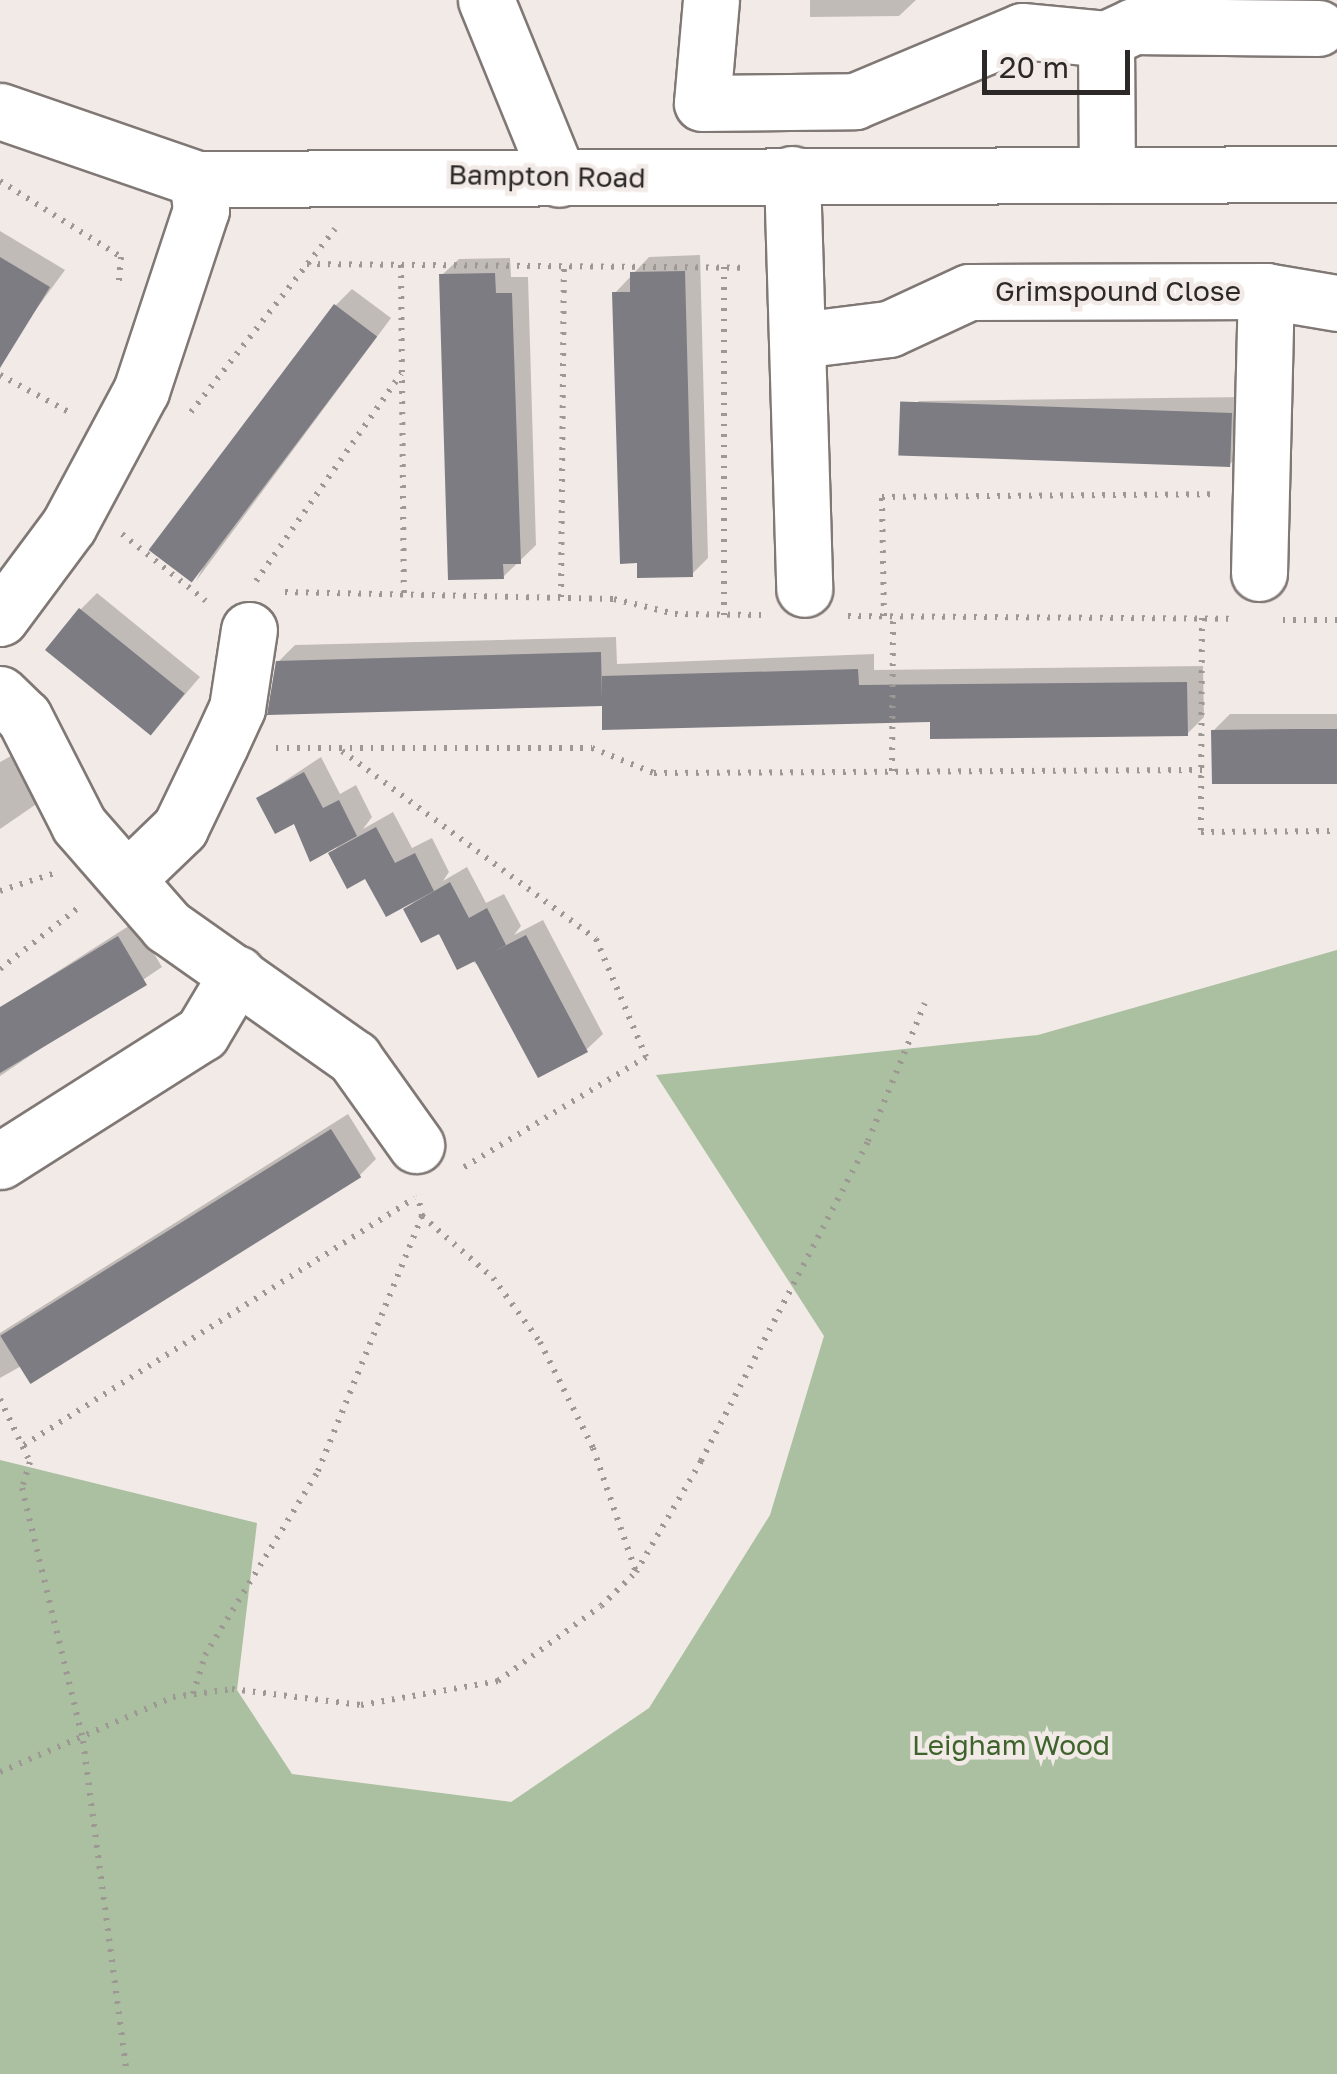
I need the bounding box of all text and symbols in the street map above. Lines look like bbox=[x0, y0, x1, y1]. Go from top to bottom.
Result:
scale bar bbox=[987, 30, 1134, 92]
text: 20 m bbox=[999, 49, 1069, 85]
street label: Bampton Road bbox=[448, 157, 646, 195]
street label: Grimspound Close bbox=[995, 274, 1241, 308]
park label: Leigham Wood bbox=[912, 1728, 1110, 1762]

